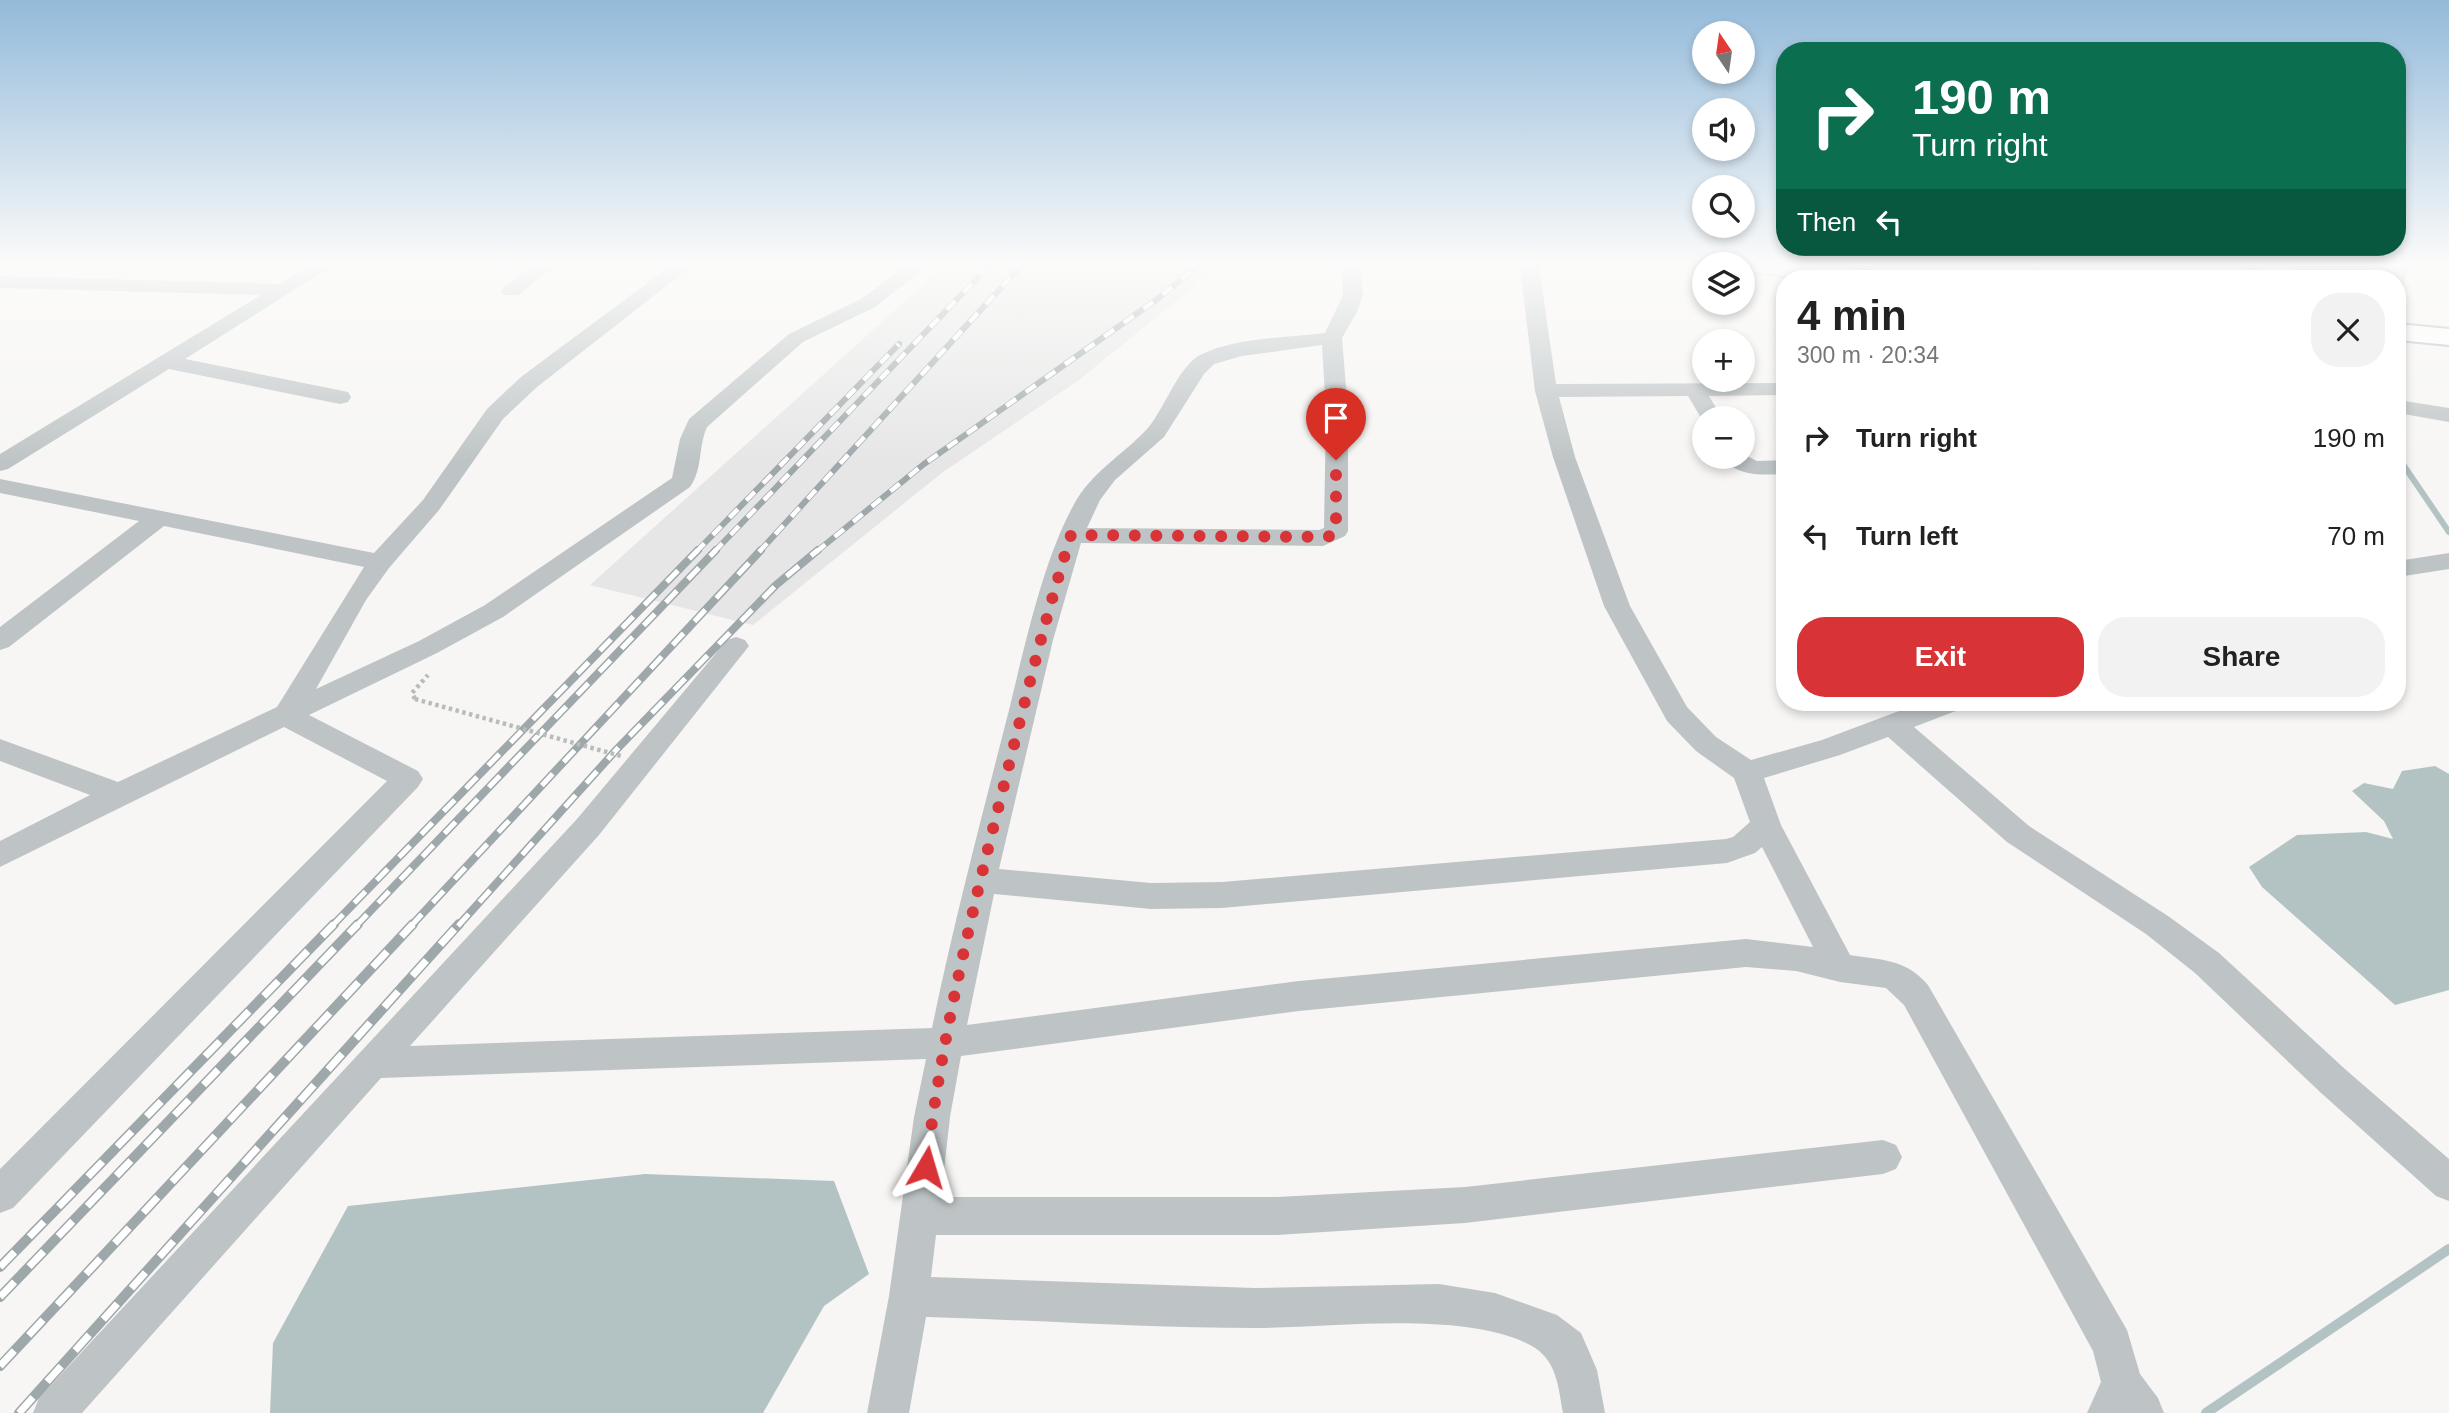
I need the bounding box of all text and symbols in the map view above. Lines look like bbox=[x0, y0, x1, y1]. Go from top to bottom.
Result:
north arrow bbox=[1692, 21, 1755, 84]
map controls bbox=[1692, 21, 1755, 469]
icon: right bbox=[1797, 70, 1888, 161]
text: 190 m bbox=[1912, 70, 2051, 124]
button: sound bbox=[1692, 98, 1755, 161]
text: Turn right bbox=[1912, 127, 2048, 163]
button: search bbox=[1692, 175, 1755, 238]
icon: left bbox=[1870, 203, 1908, 241]
text: Then bbox=[1797, 207, 1856, 237]
button: layers bbox=[1692, 252, 1755, 315]
text: 4 min bbox=[1797, 292, 1907, 339]
button: close bbox=[2311, 293, 2385, 367]
button: + bbox=[1692, 329, 1755, 392]
text: 300 m · 20:34 bbox=[1797, 342, 1939, 368]
pin bbox=[1306, 388, 1366, 460]
icon: arrive bbox=[1317, 399, 1355, 437]
button: − bbox=[1692, 406, 1755, 469]
icon: right bbox=[1797, 419, 1835, 457]
text: Turn right bbox=[1856, 423, 1977, 453]
text: 190 m bbox=[2313, 423, 2385, 453]
icon: left bbox=[1797, 517, 1835, 555]
text: Turn left bbox=[1856, 521, 1958, 551]
text: 70 m bbox=[2327, 521, 2385, 551]
button: Exit bbox=[1797, 617, 2084, 697]
button: Share bbox=[2098, 617, 2385, 697]
position arrow bbox=[889, 1130, 963, 1204]

